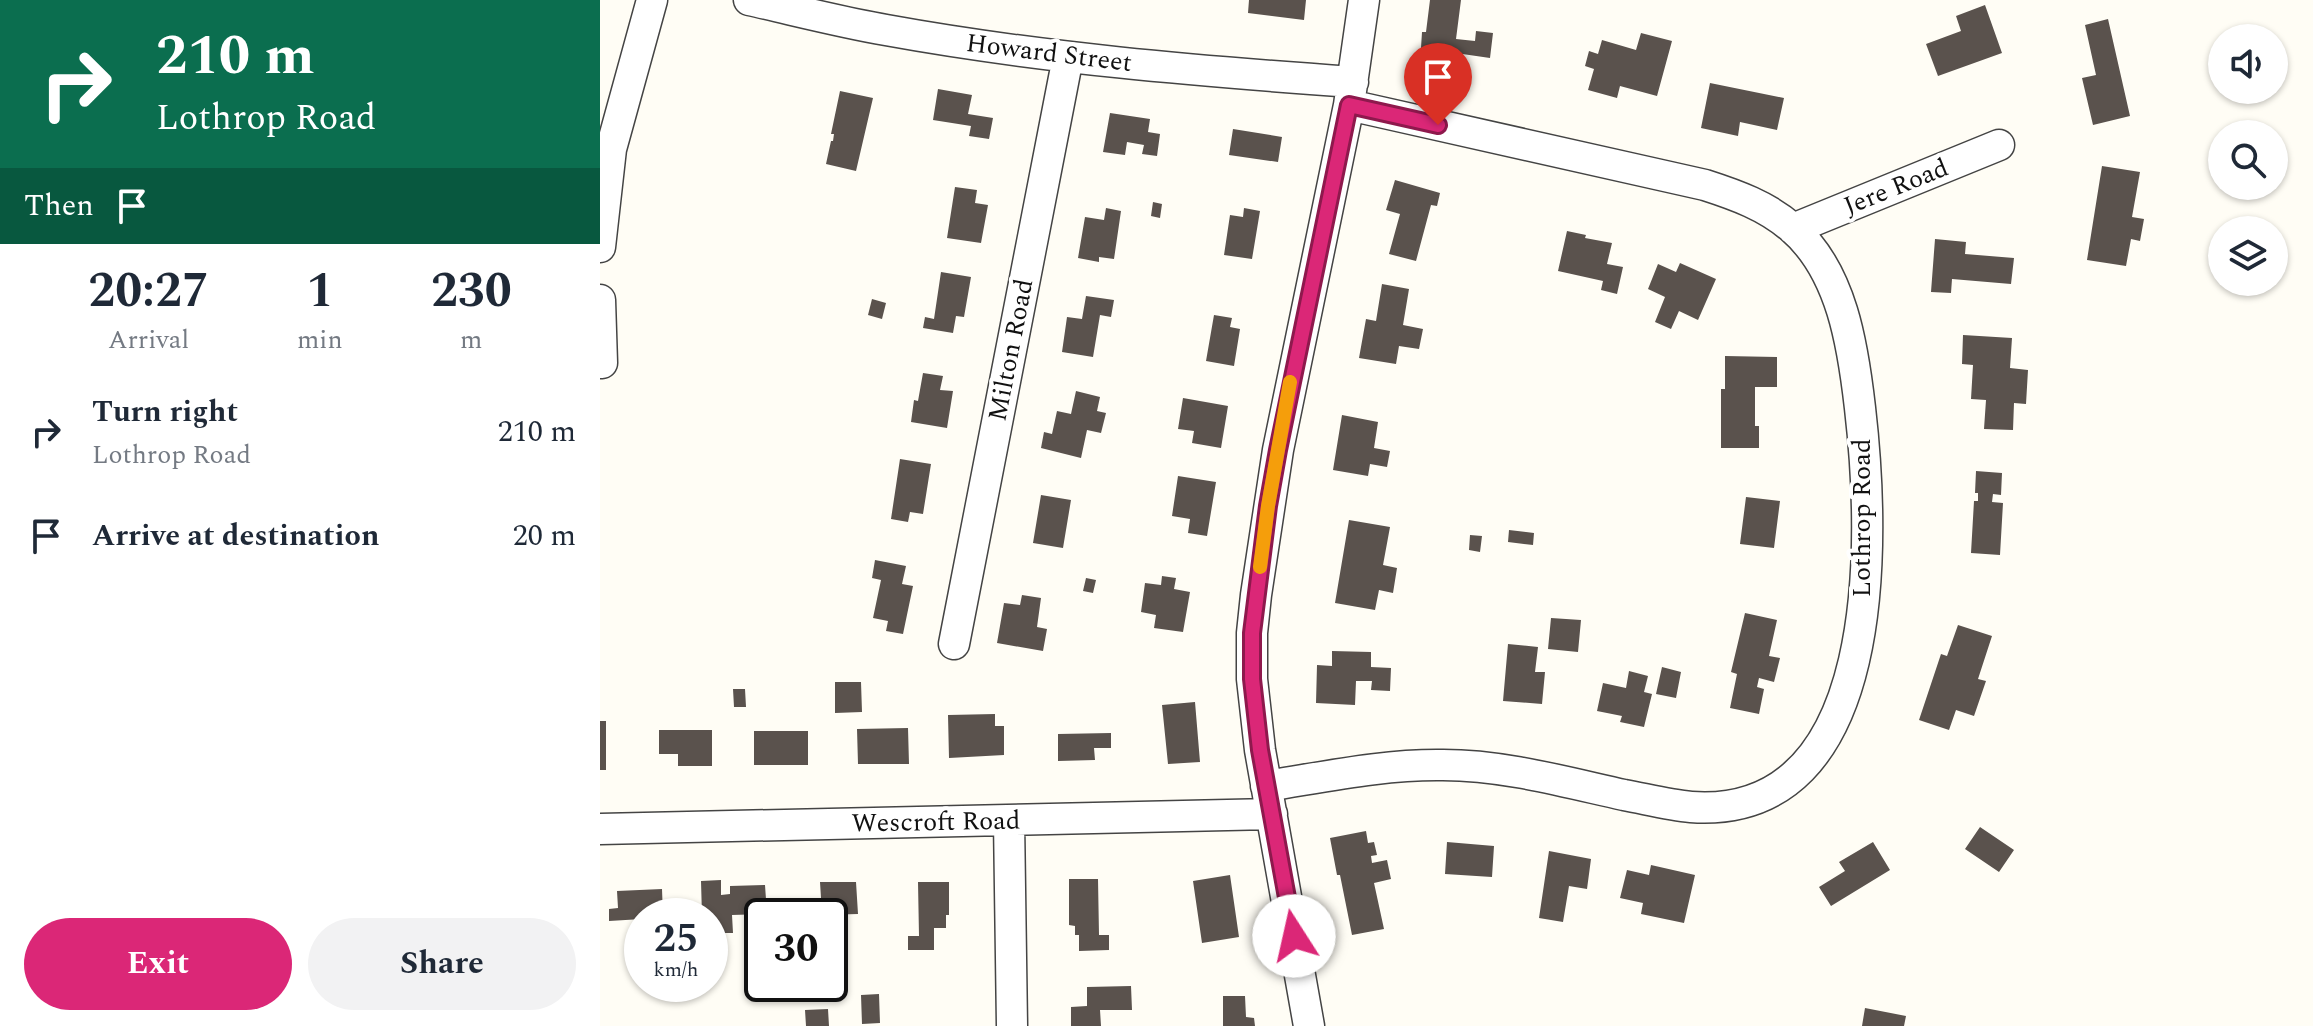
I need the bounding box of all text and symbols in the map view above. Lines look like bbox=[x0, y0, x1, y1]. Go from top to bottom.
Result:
text: 210 m bbox=[156, 14, 315, 99]
street label: Howard Street bbox=[964, 23, 1134, 83]
map controls bbox=[2208, 24, 2288, 296]
button: sound bbox=[2208, 24, 2288, 104]
icon: right bbox=[24, 32, 128, 136]
pin bbox=[1404, 43, 1472, 125]
icon: arrive bbox=[1416, 55, 1460, 99]
text: Lothrop Road bbox=[156, 91, 376, 146]
button: search bbox=[2208, 120, 2288, 200]
street label: Jere Road bbox=[1837, 148, 1955, 226]
text: Then bbox=[24, 183, 94, 229]
icon: arrive bbox=[110, 184, 154, 228]
button: layers bbox=[2208, 216, 2288, 296]
text: 20:27 bbox=[88, 255, 209, 328]
text: 1 bbox=[306, 255, 333, 328]
text: 230 bbox=[431, 255, 512, 328]
street label: Milton Road bbox=[978, 275, 1044, 425]
text: Arrival bbox=[108, 320, 189, 360]
text: min bbox=[297, 320, 343, 360]
text: m bbox=[460, 320, 482, 360]
text: Turn right bbox=[92, 389, 238, 435]
text: 210 m bbox=[498, 409, 576, 455]
icon: right bbox=[24, 410, 68, 454]
text: Lothrop Road bbox=[92, 435, 251, 475]
street label: Lothrop Road bbox=[1842, 438, 1882, 598]
text: Arrive at destination bbox=[92, 513, 379, 559]
text: 20 m bbox=[513, 513, 576, 559]
icon: arrive bbox=[24, 514, 68, 558]
street label: Wescroft Road bbox=[851, 801, 1021, 843]
position arrow bbox=[1252, 894, 1336, 978]
speed limit sign: 30 bbox=[744, 898, 848, 1002]
text: 25 bbox=[654, 909, 698, 970]
button: Exit bbox=[24, 918, 292, 1010]
button: Share bbox=[308, 918, 576, 1010]
text: km/h bbox=[654, 955, 699, 985]

